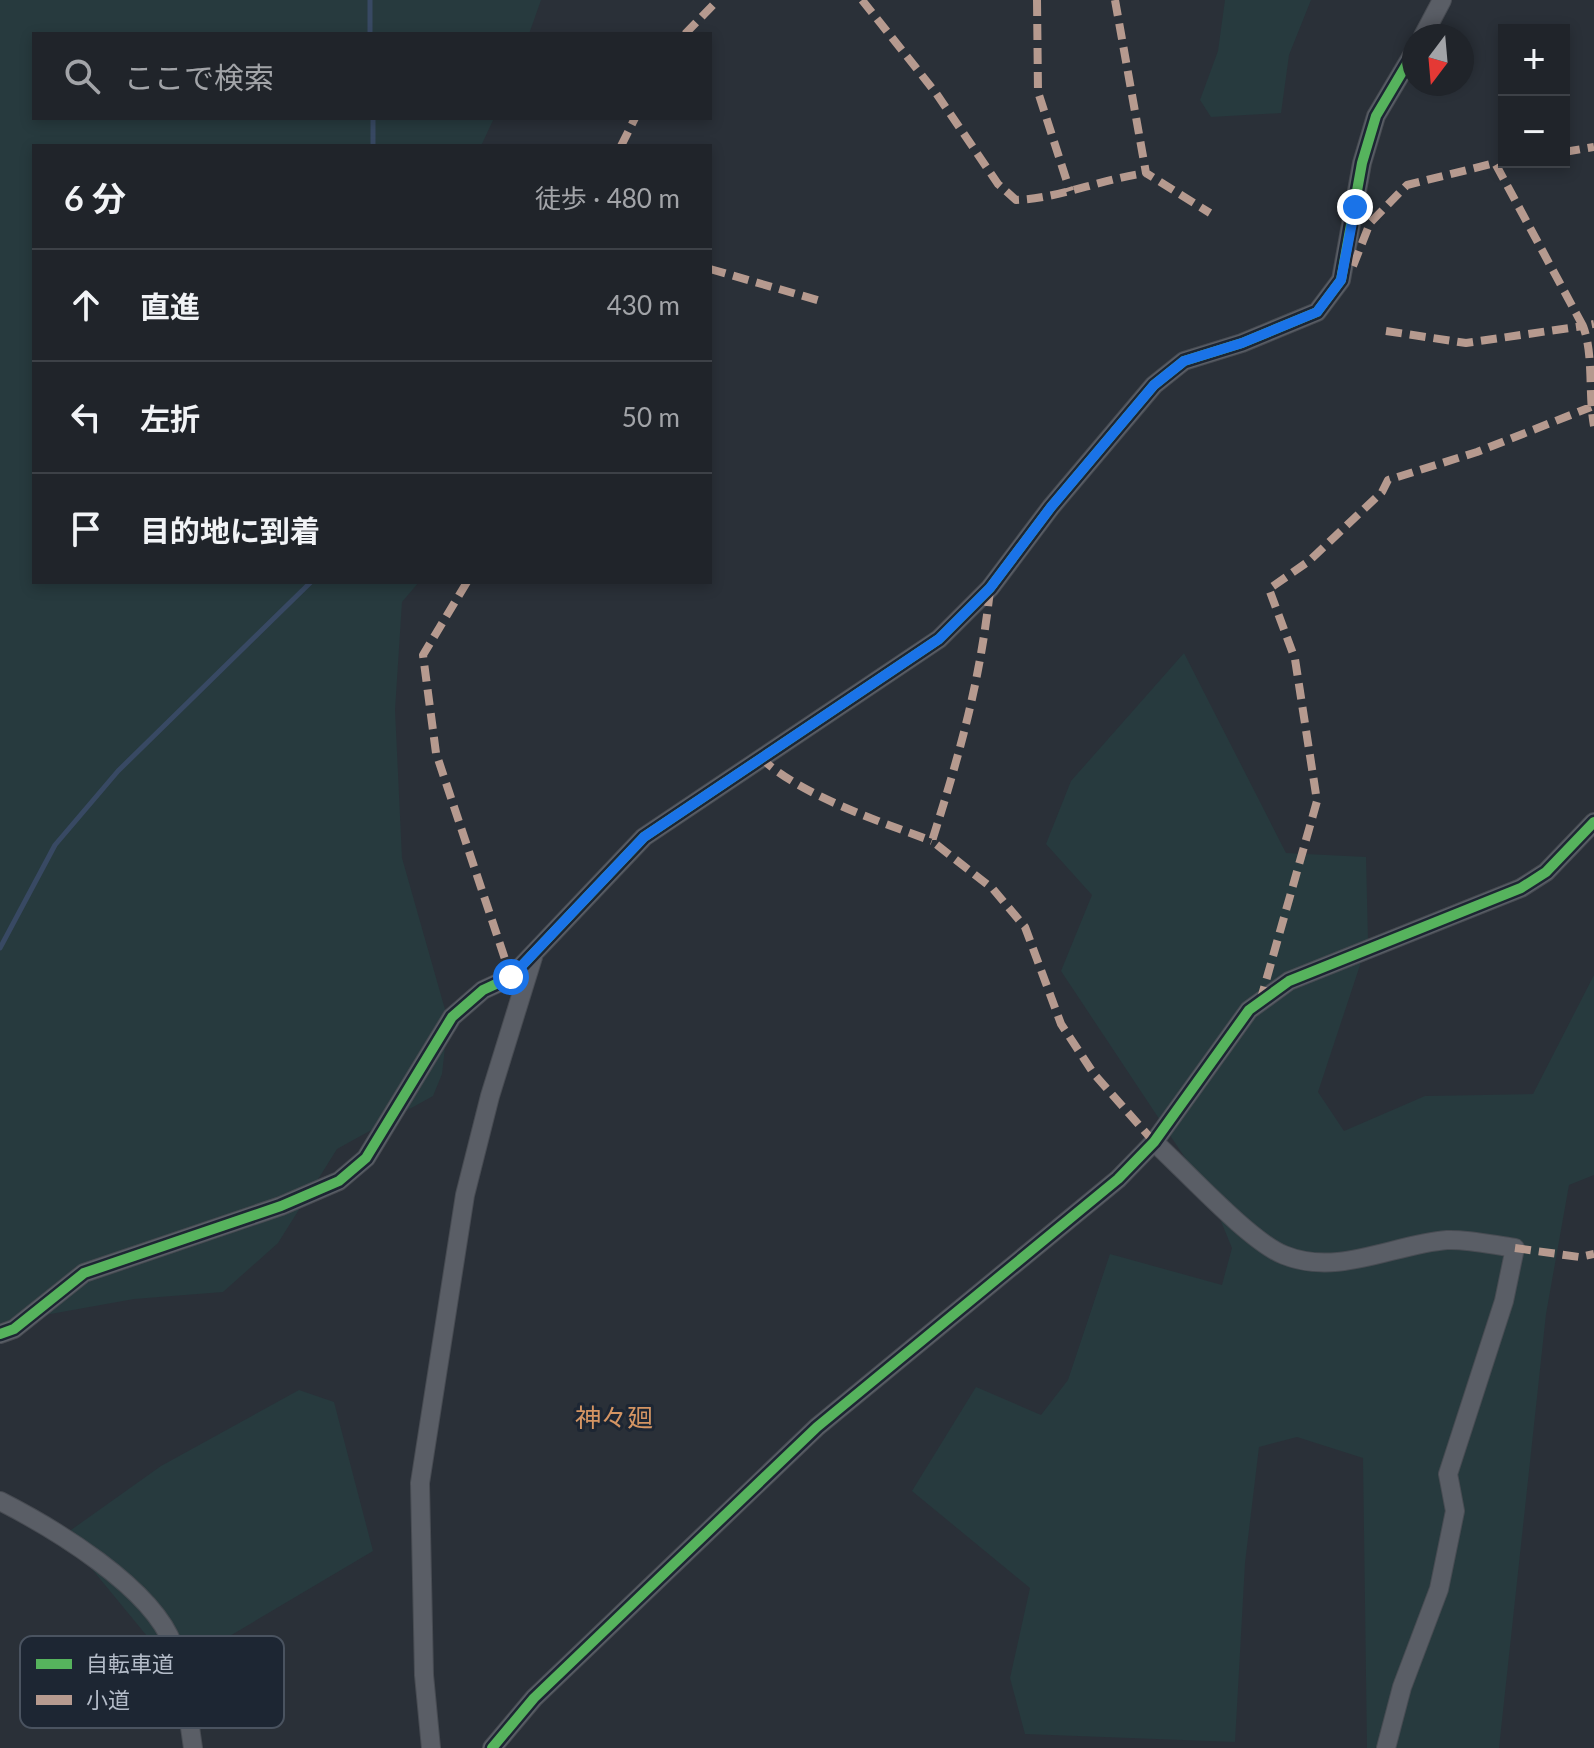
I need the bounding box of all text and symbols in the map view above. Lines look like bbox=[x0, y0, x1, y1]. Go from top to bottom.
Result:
north arrow bbox=[1402, 24, 1474, 96]
map controls bbox=[1498, 24, 1570, 168]
button: + bbox=[1498, 24, 1570, 96]
search box bbox=[32, 32, 712, 120]
icon: search bbox=[60, 54, 104, 98]
text: ここで検索 bbox=[124, 59, 274, 95]
button: − bbox=[1498, 96, 1570, 168]
text: 6 分 bbox=[64, 177, 126, 218]
text: 徒歩 · 480 m bbox=[535, 182, 680, 214]
route end bbox=[1337, 189, 1373, 225]
icon: ahead bbox=[64, 283, 108, 327]
text: 直進 bbox=[140, 288, 200, 324]
text: 430 m bbox=[607, 289, 680, 321]
icon: left bbox=[64, 395, 108, 439]
text: 左折 bbox=[140, 400, 200, 436]
text: 50 m bbox=[622, 401, 680, 433]
icon: arrive bbox=[64, 507, 108, 551]
text: 目的地に到着 bbox=[140, 512, 320, 548]
route start bbox=[493, 959, 529, 995]
district label: 神々廻 bbox=[575, 1401, 653, 1433]
legend bbox=[20, 1636, 284, 1728]
text: 自転車道 bbox=[86, 1650, 174, 1677]
text: 小道 bbox=[86, 1686, 130, 1713]

